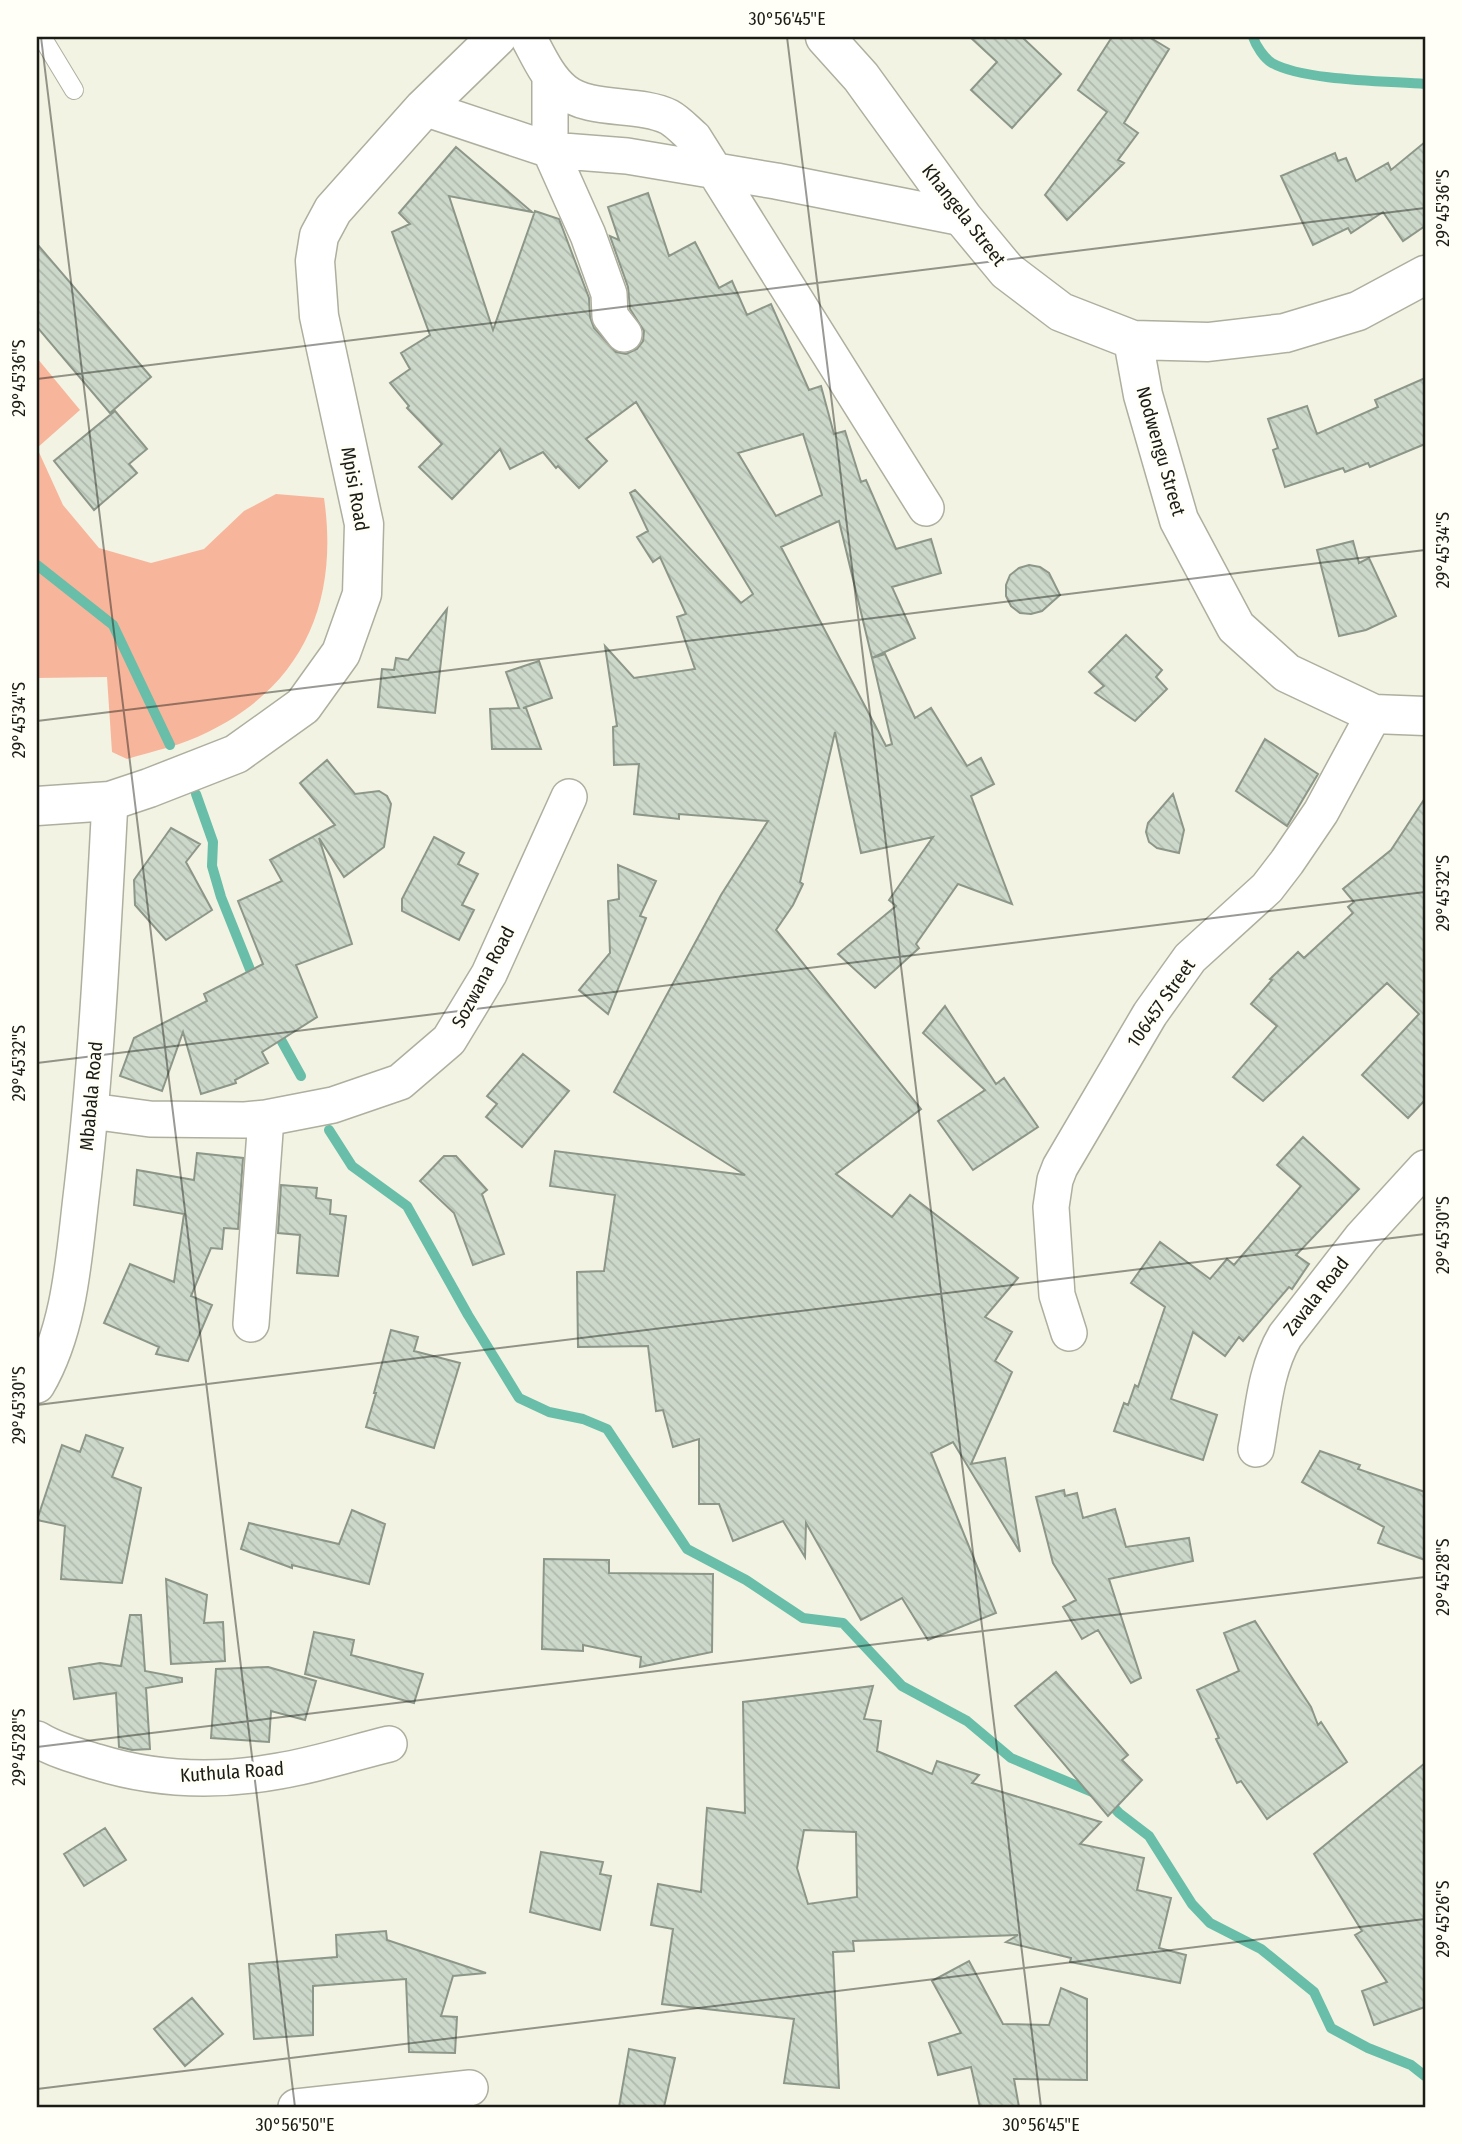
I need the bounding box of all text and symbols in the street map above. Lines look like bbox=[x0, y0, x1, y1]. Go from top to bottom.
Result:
text: 30°56'45"E bbox=[748, 8, 826, 30]
street label: Khangela Street bbox=[917, 160, 1011, 271]
text: 29°45'36"S bbox=[1432, 169, 1454, 247]
text: 29°45'36"S bbox=[8, 339, 30, 417]
street label: Nodwengu Street bbox=[1132, 384, 1191, 519]
street label: Mpisi Road bbox=[336, 445, 374, 533]
text: 29°45'34"S bbox=[1432, 512, 1454, 588]
text: 29°45'34"S bbox=[8, 682, 30, 758]
text: 29°45'32"S bbox=[1432, 855, 1454, 931]
street label: Sozwana Road bbox=[447, 922, 519, 1032]
street label: 106457 Street bbox=[1122, 954, 1200, 1052]
text: 29°45'32"S bbox=[8, 1025, 30, 1101]
street label: Mbabala Road bbox=[75, 1040, 107, 1152]
text: 29°45'30"S bbox=[1432, 1196, 1454, 1274]
street label: Zavala Road bbox=[1278, 1252, 1354, 1340]
text: 29°45'30"S bbox=[8, 1366, 30, 1444]
text: 29°45'28"S bbox=[1432, 1538, 1454, 1616]
text: 29°45'28"S bbox=[8, 1708, 30, 1786]
street label: Kuthula Road bbox=[179, 1757, 285, 1787]
text: 29°45'26"S bbox=[1432, 1880, 1454, 1958]
text: 30°56'50"E bbox=[255, 2114, 335, 2136]
text: 30°56'45"E bbox=[1002, 2114, 1080, 2136]

